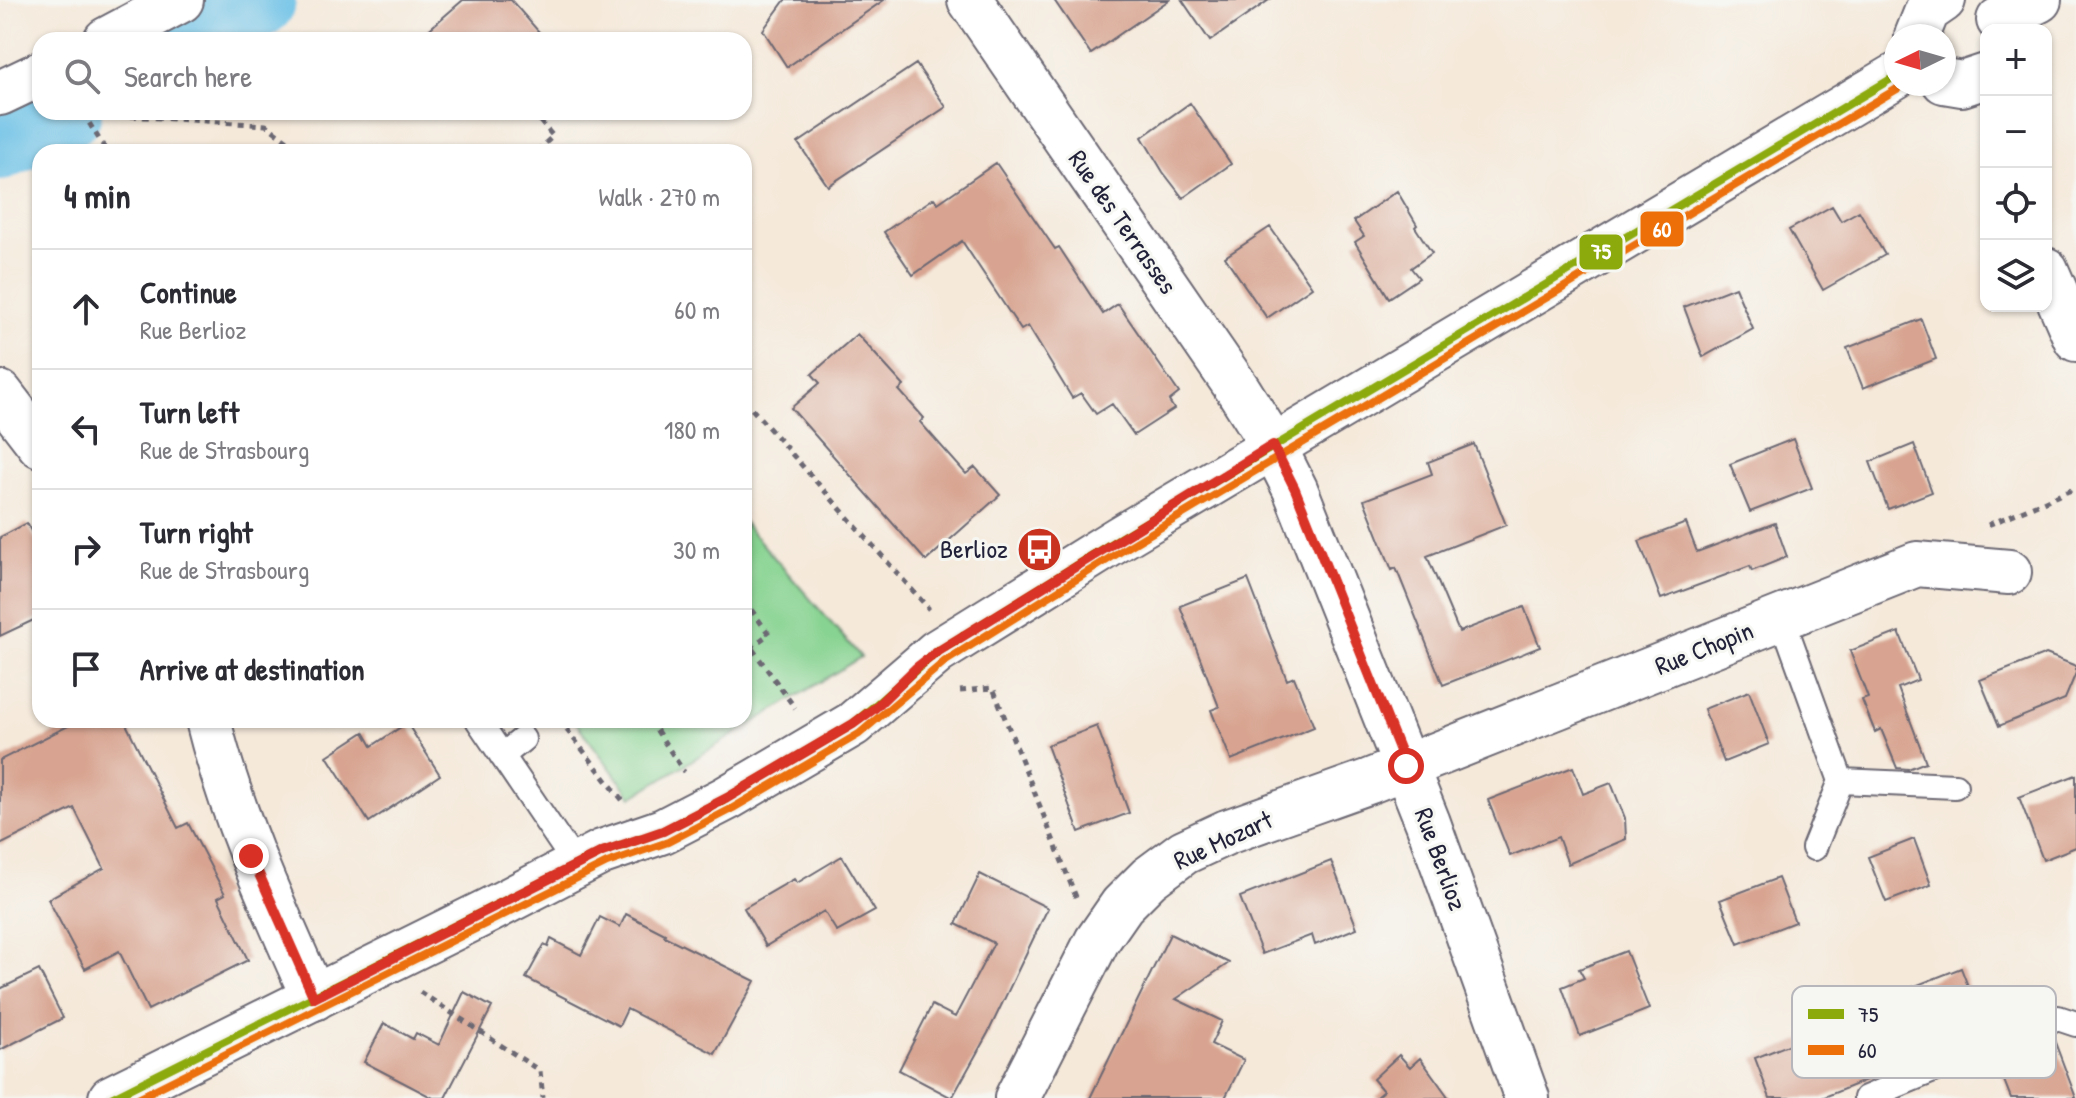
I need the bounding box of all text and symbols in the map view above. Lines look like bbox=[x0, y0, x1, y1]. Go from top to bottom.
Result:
north arrow bbox=[1884, 24, 1956, 96]
map controls bbox=[1980, 24, 2052, 312]
button: + bbox=[1980, 24, 2052, 96]
search box bbox=[32, 32, 752, 120]
icon: search bbox=[60, 54, 104, 98]
text: Search here bbox=[124, 56, 252, 96]
button: − bbox=[1980, 96, 2052, 168]
street label: Rue des Terrasses bbox=[1061, 143, 1186, 301]
button: locate bbox=[1980, 168, 2052, 240]
text: 4 min bbox=[64, 173, 131, 219]
text: Walk · 270 m bbox=[599, 179, 720, 214]
line badge: 60 bbox=[1639, 210, 1685, 248]
text: 60 bbox=[1653, 214, 1671, 244]
line badge: 75 bbox=[1578, 233, 1624, 271]
text: 75 bbox=[1590, 236, 1612, 266]
button: layers bbox=[1980, 240, 2052, 312]
text: Continue bbox=[140, 272, 237, 312]
icon: ahead bbox=[64, 287, 108, 331]
text: 60 m bbox=[674, 292, 720, 327]
text: Rue Berlioz bbox=[140, 312, 246, 347]
text: Turn left bbox=[140, 392, 239, 432]
icon: left bbox=[64, 407, 108, 451]
text: 180 m bbox=[664, 412, 720, 447]
text: Rue de Strasbourg bbox=[140, 432, 309, 467]
text: Turn right bbox=[140, 512, 253, 552]
bus stop icon: Berlioz bbox=[1015, 525, 1063, 573]
icon: right bbox=[64, 527, 108, 571]
place label: Berlioz bbox=[940, 531, 1008, 566]
text: 30 m bbox=[673, 532, 720, 567]
text: Rue de Strasbourg bbox=[140, 552, 309, 587]
street label: Rue Chopin bbox=[1650, 612, 1758, 683]
icon: arrive bbox=[64, 647, 108, 691]
text: Arrive at destination bbox=[140, 649, 365, 689]
route start bbox=[1388, 748, 1424, 784]
street label: Rue Mozart bbox=[1168, 801, 1279, 878]
street label: Rue Berlioz bbox=[1407, 803, 1476, 915]
route end bbox=[233, 838, 269, 874]
legend bbox=[1792, 986, 2056, 1078]
text: 75 bbox=[1858, 999, 1878, 1029]
text: 60 bbox=[1858, 1035, 1877, 1065]

